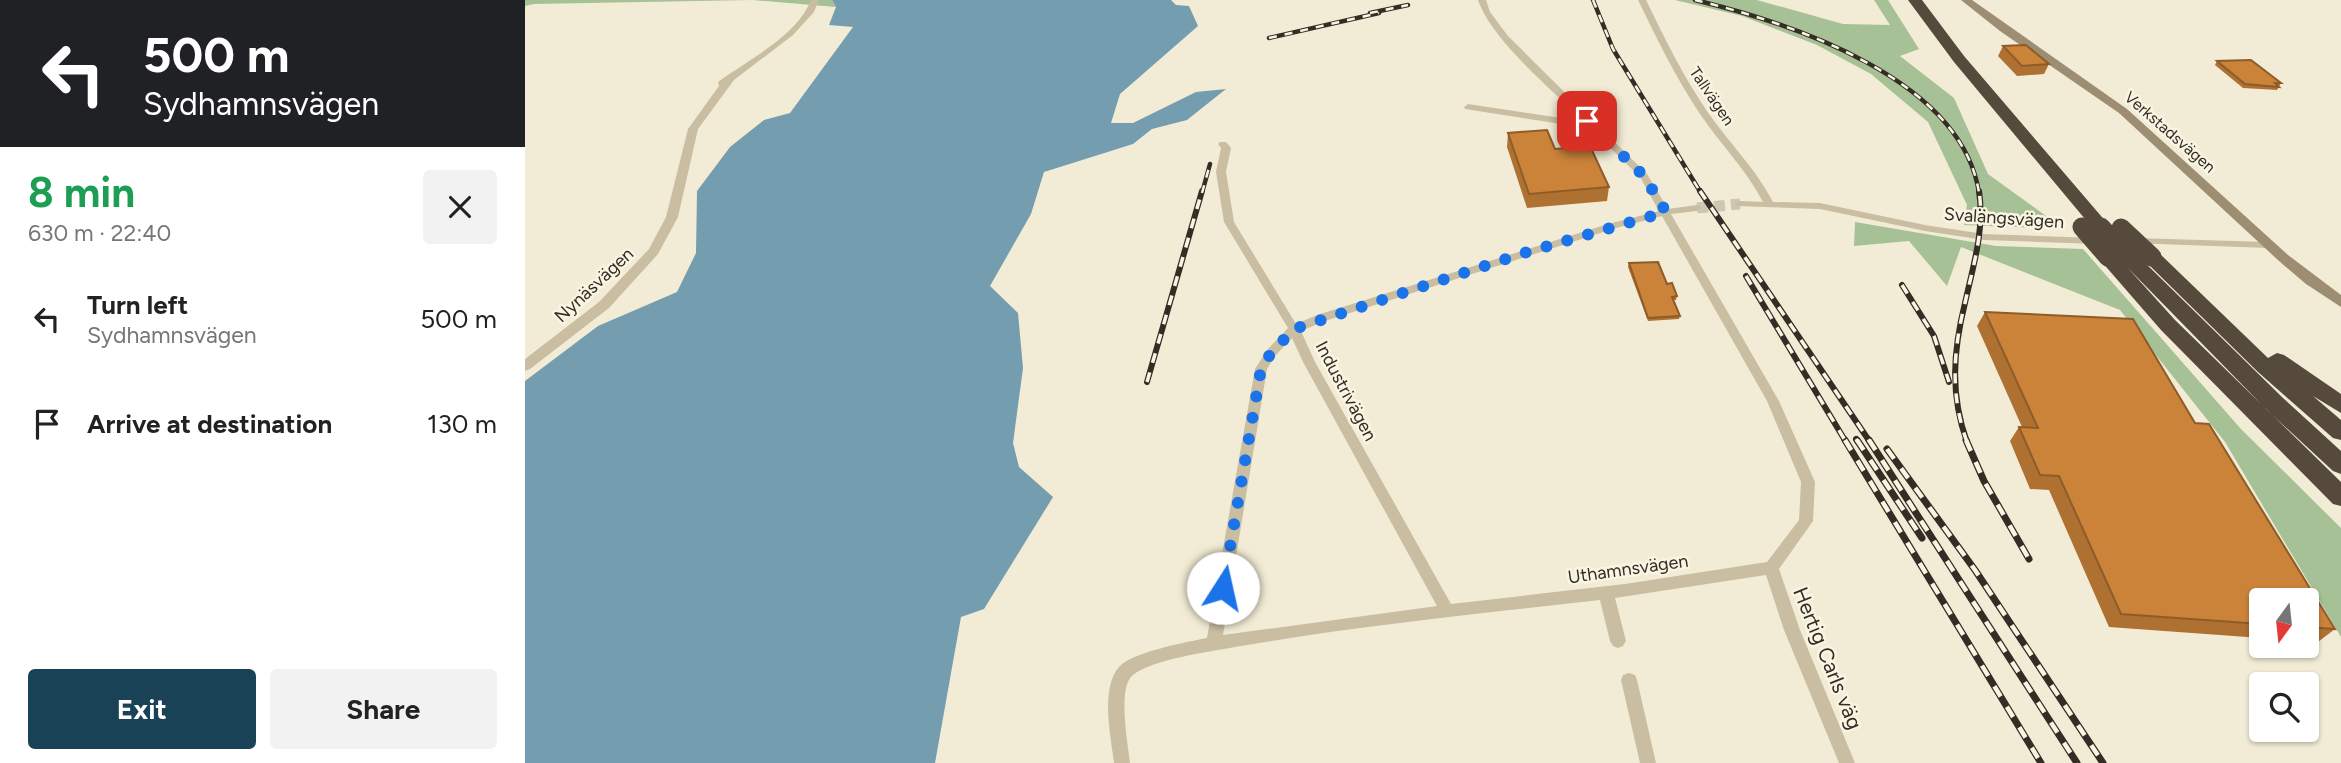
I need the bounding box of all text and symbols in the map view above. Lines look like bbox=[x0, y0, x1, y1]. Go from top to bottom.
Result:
text: 500 m bbox=[143, 25, 289, 84]
icon: left bbox=[28, 28, 119, 119]
street label: Tallvägen bbox=[1686, 63, 1739, 129]
text: Sydhamnsvägen bbox=[143, 85, 379, 123]
street label: Verkstadsvägen bbox=[2121, 87, 2219, 177]
pin bbox=[1557, 91, 1617, 151]
icon: arrive bbox=[1568, 102, 1606, 140]
text: 8 min bbox=[28, 167, 135, 218]
button: close bbox=[423, 170, 497, 244]
street label: Svalängsvägen bbox=[1943, 203, 2065, 233]
text: 630 m · 22:40 bbox=[28, 219, 171, 247]
street label: Nynäsvägen bbox=[550, 243, 638, 327]
text: Turn left bbox=[87, 289, 188, 321]
icon: left bbox=[28, 300, 66, 338]
text: 500 m bbox=[420, 303, 497, 335]
text: Sydhamnsvägen bbox=[87, 321, 257, 349]
street label: Industrivägen bbox=[1310, 337, 1382, 445]
icon: arrive bbox=[28, 405, 66, 443]
text: Arrive at destination bbox=[87, 408, 332, 440]
text: 130 m bbox=[427, 408, 497, 440]
street label: Uthamnsvägen bbox=[1566, 550, 1690, 588]
position arrow bbox=[1186, 551, 1260, 625]
street label: Hertig Carls väg bbox=[1788, 583, 1868, 733]
north arrow bbox=[2249, 588, 2319, 658]
map controls bbox=[2249, 588, 2319, 742]
button: Exit bbox=[28, 669, 256, 749]
button: Share bbox=[270, 669, 497, 749]
button: search bbox=[2249, 672, 2319, 742]

